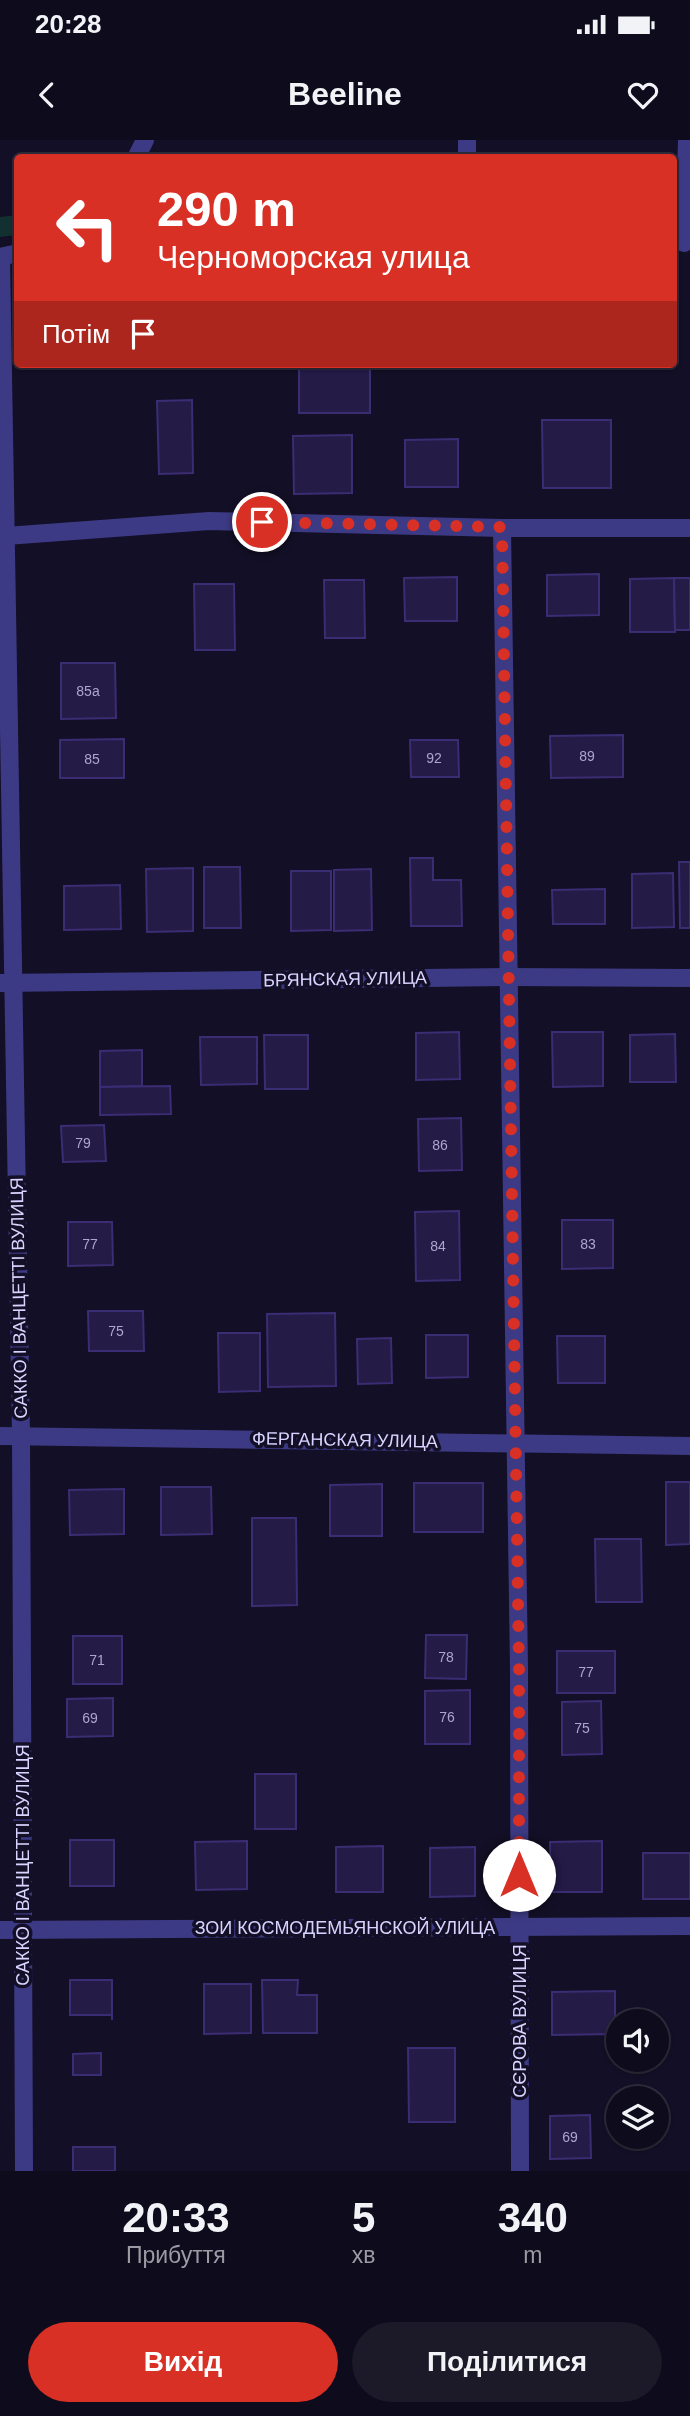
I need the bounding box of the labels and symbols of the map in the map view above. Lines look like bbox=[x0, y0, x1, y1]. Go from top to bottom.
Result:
pin bbox=[232, 492, 292, 552]
house number: 85а bbox=[76, 683, 100, 699]
house number: 89 bbox=[579, 748, 595, 764]
house number: 92 bbox=[426, 750, 442, 766]
house number: 85 bbox=[84, 751, 100, 767]
street label: БРЯНСКАЯ УЛИЦА bbox=[263, 968, 427, 990]
house number: 79 bbox=[75, 1135, 91, 1151]
house number: 86 bbox=[432, 1137, 448, 1153]
street label: САККО І ВАНЦЕТТІ ВУЛИЦЯ bbox=[7, 1177, 31, 1419]
house number: 77 bbox=[82, 1236, 98, 1252]
house number: 83 bbox=[580, 1236, 596, 1252]
house number: 84 bbox=[430, 1238, 446, 1254]
house number: 75 bbox=[108, 1323, 124, 1339]
street label: ФЕРГАНСКАЯ УЛИЦА bbox=[252, 1428, 438, 1452]
house number: 78 bbox=[438, 1649, 454, 1665]
house number: 71 bbox=[89, 1652, 105, 1668]
house number: 77 bbox=[578, 1664, 594, 1680]
house number: 76 bbox=[439, 1709, 455, 1725]
house number: 69 bbox=[82, 1710, 98, 1726]
house number: 75 bbox=[574, 1720, 590, 1736]
street label: САККО І ВАНЦЕТТІ ВУЛИЦЯ bbox=[13, 1744, 33, 1986]
position arrow bbox=[482, 1838, 556, 1912]
street label: ЗОИ КОСМОДЕМЬЯНСКОЙ УЛИЦА bbox=[195, 1917, 495, 1938]
street label: СЄРОВА ВУЛИЦЯ bbox=[510, 1944, 530, 2098]
house number: 69 bbox=[562, 2129, 578, 2145]

